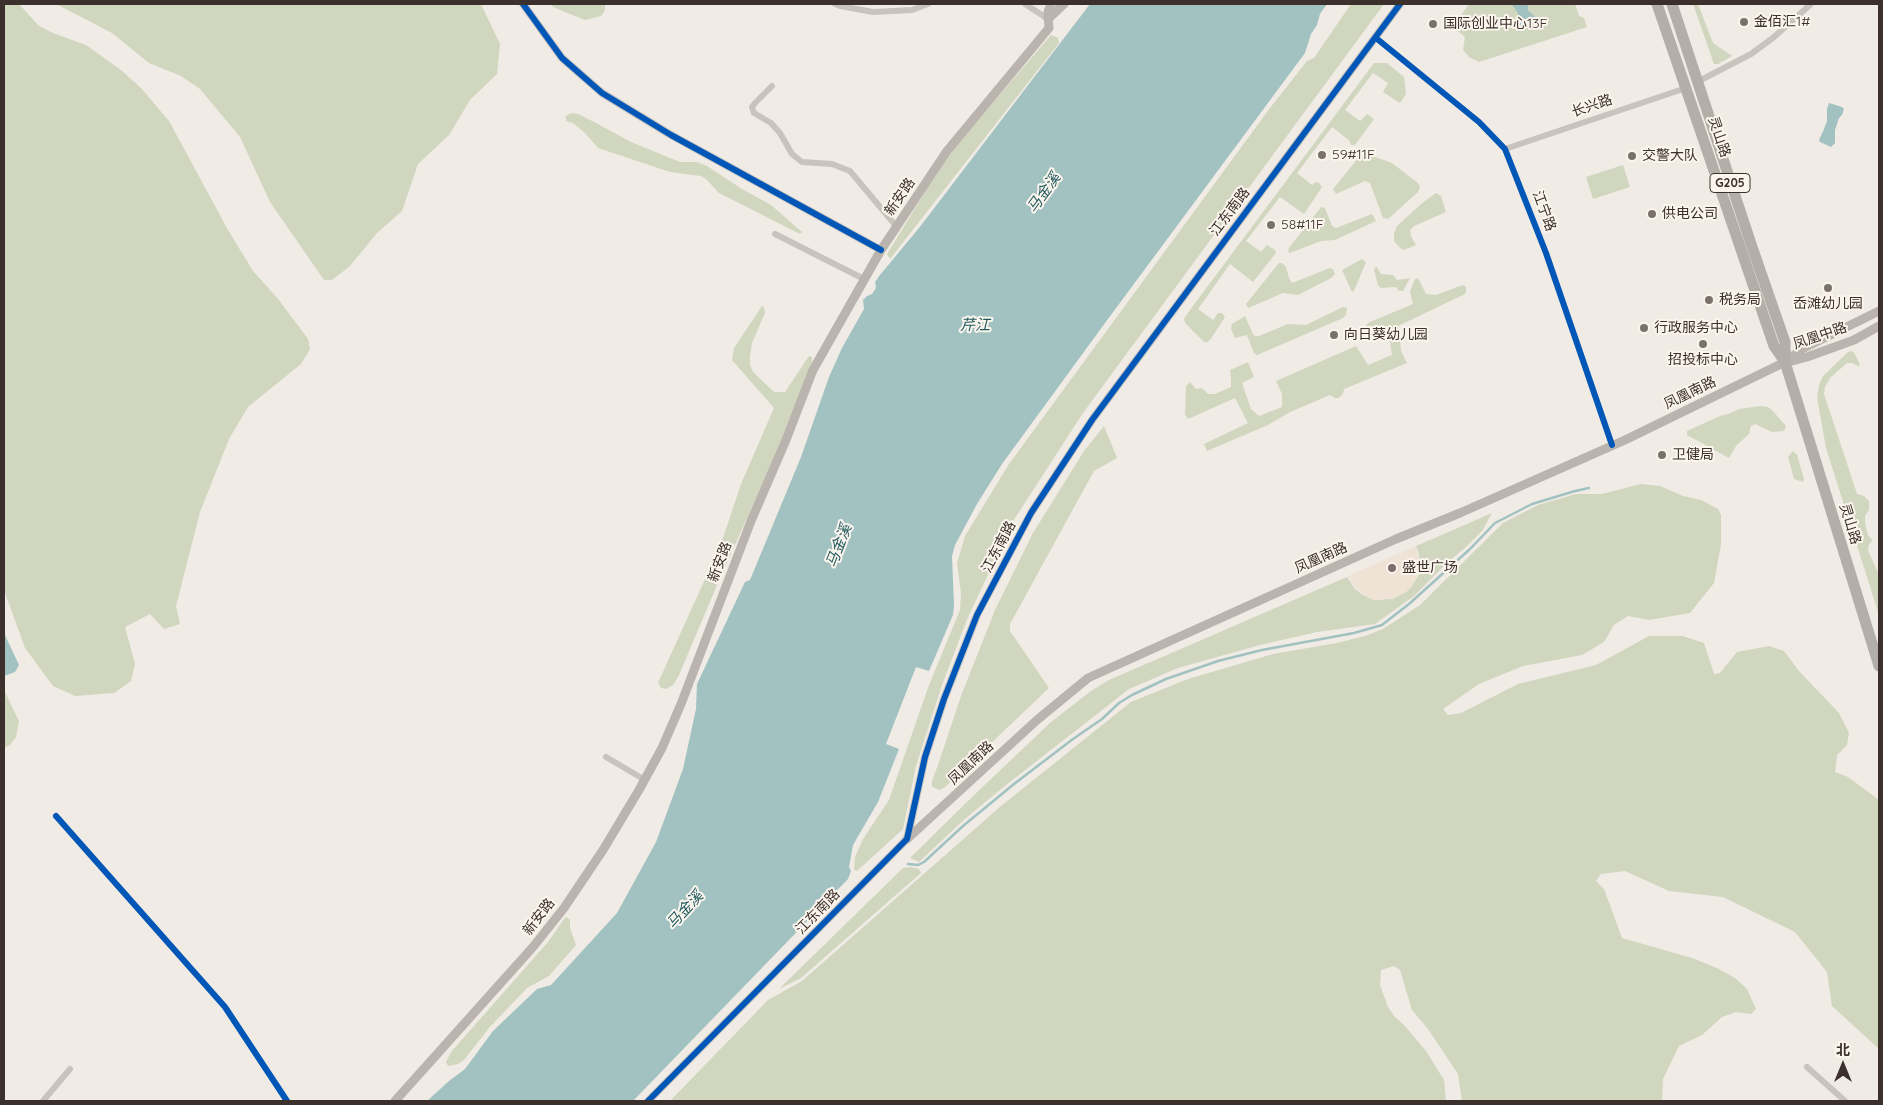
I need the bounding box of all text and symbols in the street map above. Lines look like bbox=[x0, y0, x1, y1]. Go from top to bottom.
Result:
place label: 金佰汇1# bbox=[1754, 14, 1810, 30]
place label: 国际创业中心13F bbox=[1443, 16, 1547, 32]
marker: 金佰汇1# bbox=[1738, 16, 1750, 28]
marker: 国际创业中心13F bbox=[1427, 18, 1439, 30]
street label: 长兴路 bbox=[1569, 91, 1615, 121]
street label: 灵山路 bbox=[1704, 114, 1734, 160]
place label: 59#11F bbox=[1332, 147, 1375, 163]
place label: 交警大队 bbox=[1642, 148, 1698, 164]
marker: 59#11F bbox=[1316, 149, 1328, 161]
marker: 交警大队 bbox=[1626, 150, 1638, 162]
water label: 马金溪 bbox=[1023, 170, 1065, 216]
road number: G205 bbox=[1710, 174, 1750, 192]
street label: 新安路 bbox=[881, 175, 919, 219]
street label: 江东南路 bbox=[1206, 185, 1254, 239]
street label: 江宁路 bbox=[1529, 188, 1559, 234]
place label: 供电公司 bbox=[1662, 206, 1718, 222]
marker: 供电公司 bbox=[1646, 208, 1658, 220]
place label: 58#11F bbox=[1281, 217, 1324, 233]
marker: 58#11F bbox=[1265, 219, 1277, 231]
marker: 岙滩幼儿园 bbox=[1822, 282, 1834, 294]
place label: 税务局 bbox=[1719, 292, 1761, 308]
marker: 税务局 bbox=[1703, 294, 1715, 306]
place label: 岙滩幼儿园 bbox=[1793, 296, 1863, 312]
water label: 芹江 bbox=[960, 316, 990, 334]
street label: 凤凰中路 bbox=[1791, 319, 1849, 353]
place label: 行政服务中心 bbox=[1654, 320, 1738, 336]
marker: 行政服务中心 bbox=[1638, 322, 1650, 334]
place label: 向日葵幼儿园 bbox=[1344, 327, 1428, 343]
marker: 向日葵幼儿园 bbox=[1328, 329, 1340, 341]
marker: 招投标中心 bbox=[1697, 338, 1709, 350]
place label: 招投标中心 bbox=[1668, 352, 1738, 368]
street label: 凤凰南路 bbox=[1661, 373, 1719, 413]
place label: 卫健局 bbox=[1672, 447, 1714, 463]
marker: 卫健局 bbox=[1656, 449, 1668, 461]
street label: 灵山路 bbox=[1836, 501, 1864, 547]
street label: 江东南路 bbox=[978, 518, 1020, 576]
water label: 马金溪 bbox=[823, 522, 855, 570]
street label: 新安路 bbox=[705, 539, 735, 585]
street label: 凤凰南路 bbox=[1292, 539, 1350, 577]
place label: 盛世广场 bbox=[1402, 560, 1458, 576]
marker: 盛世广场 bbox=[1386, 562, 1398, 574]
street label: 凤凰南路 bbox=[945, 738, 997, 788]
street label: 江东南路 bbox=[793, 886, 843, 938]
water label: 马金溪 bbox=[663, 887, 707, 933]
street label: 新安路 bbox=[519, 895, 559, 939]
north arrow bbox=[1818, 1040, 1868, 1090]
text: 北 bbox=[1836, 1041, 1850, 1059]

